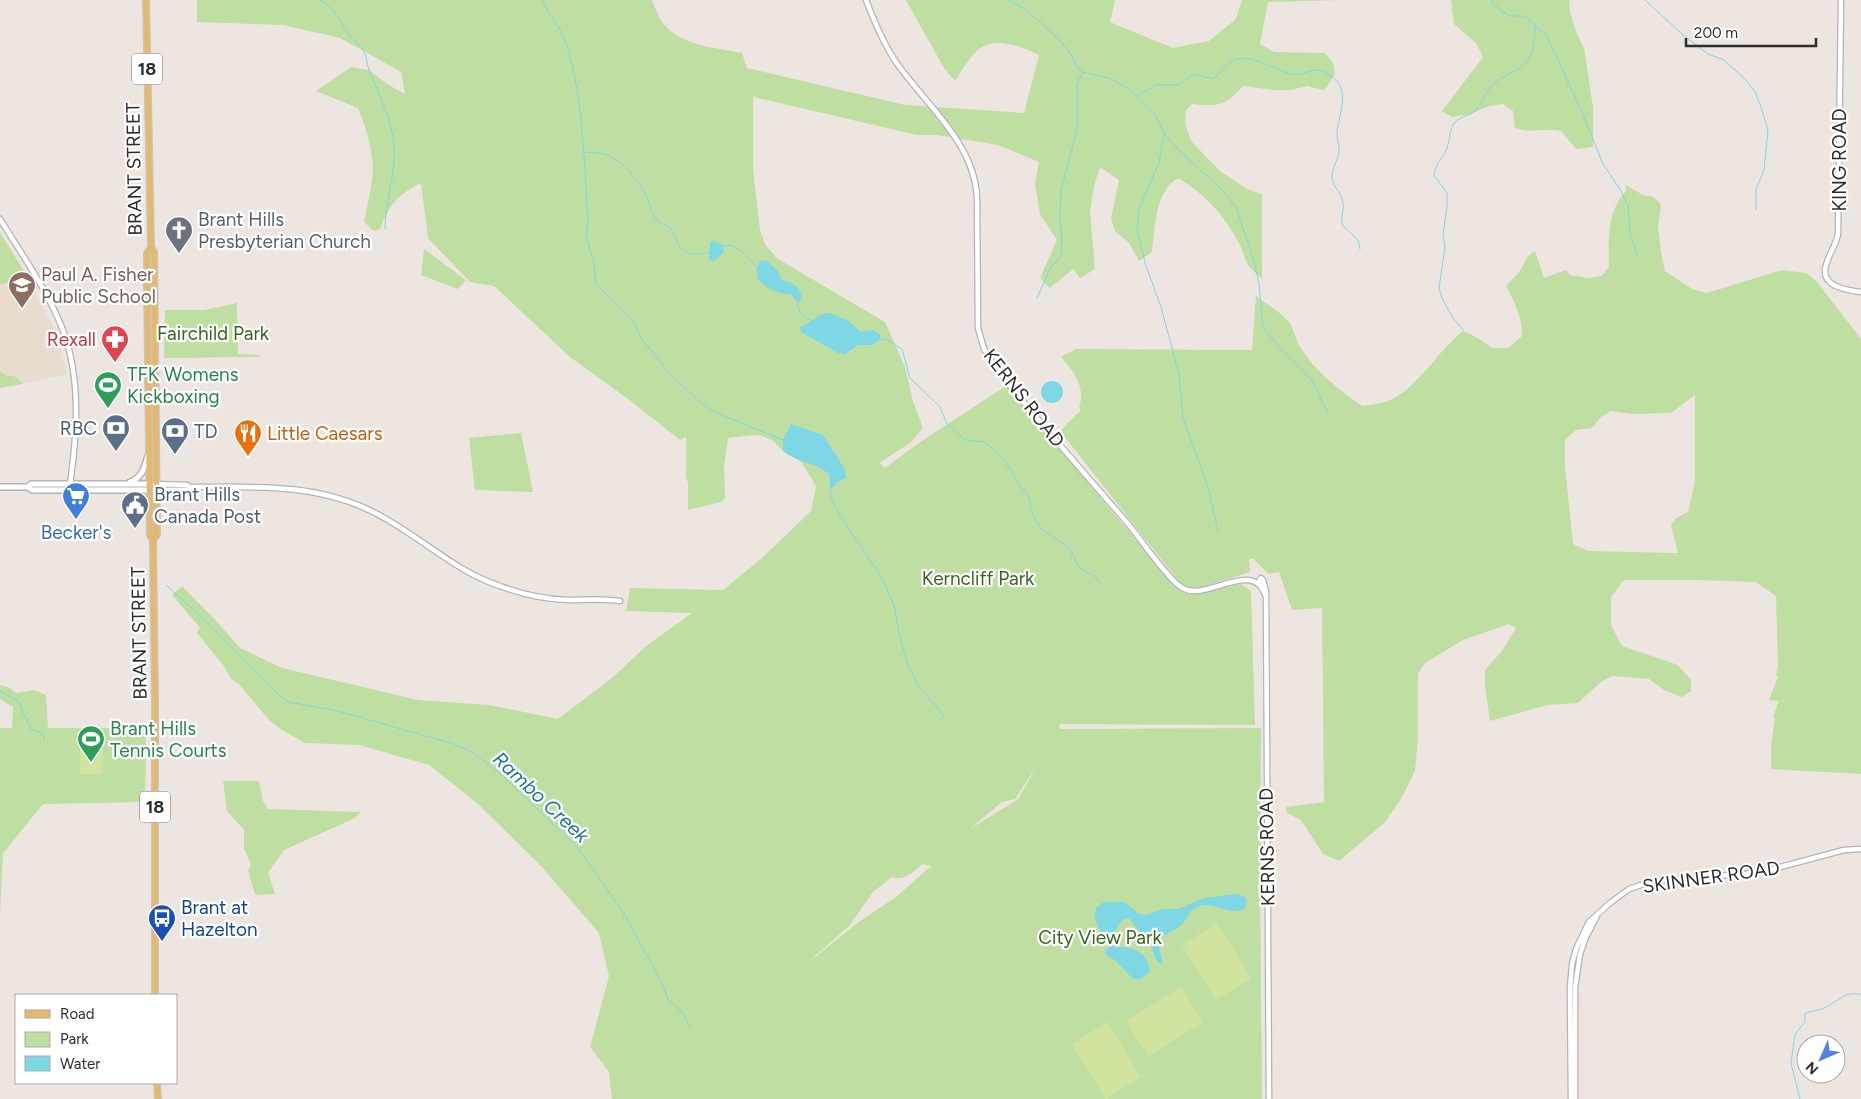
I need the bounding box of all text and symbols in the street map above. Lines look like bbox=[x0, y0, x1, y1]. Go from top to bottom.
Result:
scale bar bbox=[1686, 15, 1816, 47]
text: 200 m bbox=[1694, 24, 1738, 42]
road number: 18 bbox=[132, 54, 162, 85]
street label: BRANT STREET bbox=[121, 102, 147, 236]
street label: KING ROAD bbox=[1828, 108, 1851, 212]
place label: Brant Hills Presbyterian Church bbox=[198, 208, 371, 253]
church icon: Brant Hills Presbyterian Church bbox=[164, 215, 194, 254]
place label: Paul A. Fisher Public School bbox=[41, 263, 156, 308]
school or university icon: Paul A. Fisher Public School bbox=[7, 270, 37, 309]
park label: Fairchild Park bbox=[157, 322, 270, 345]
pharmacy icon: Rexall bbox=[100, 324, 130, 363]
place label: Rexall bbox=[47, 328, 96, 351]
street label: KERNS ROAD bbox=[978, 344, 1070, 452]
place label: TFK Womens Kickboxing bbox=[127, 363, 239, 408]
sports icon: TFK Womens Kickboxing bbox=[93, 370, 123, 409]
bank icon: RBC bbox=[101, 413, 131, 452]
bank icon: TD bbox=[160, 416, 190, 455]
place label: RBC bbox=[60, 417, 97, 440]
restaurant icon: Little Caesars bbox=[233, 418, 263, 457]
place label: TD bbox=[194, 420, 218, 443]
place label: Little Caesars bbox=[267, 422, 383, 445]
supermarket icon: Becker's bbox=[61, 481, 91, 520]
place label: Brant Hills Canada Post bbox=[154, 483, 261, 528]
public building icon: Brant Hills Canada Post bbox=[120, 490, 150, 529]
place label: Becker's bbox=[41, 521, 112, 544]
street label: BRANT STREET bbox=[126, 566, 152, 700]
park label: Kerncliff Park bbox=[922, 567, 1035, 590]
place label: Brant Hills Tennis Courts bbox=[110, 717, 227, 762]
sports icon: Brant Hills Tennis Courts bbox=[76, 724, 106, 763]
water label: Rambo Creek bbox=[488, 746, 595, 848]
street label: KERNS ROAD bbox=[1254, 788, 1280, 906]
road number: 18 bbox=[140, 792, 170, 822]
street label: SKINNER ROAD bbox=[1641, 856, 1781, 898]
place label: Brant at Hazelton bbox=[181, 896, 258, 941]
bus stop icon: Brant at Hazelton bbox=[147, 903, 177, 942]
park label: City View Park bbox=[1038, 926, 1162, 949]
legend bbox=[15, 994, 178, 1084]
text: Road bbox=[60, 1005, 95, 1023]
text: Park bbox=[60, 1030, 89, 1048]
north arrow bbox=[1796, 1034, 1846, 1084]
text: Water bbox=[60, 1055, 100, 1073]
text: N bbox=[1802, 1058, 1822, 1078]

